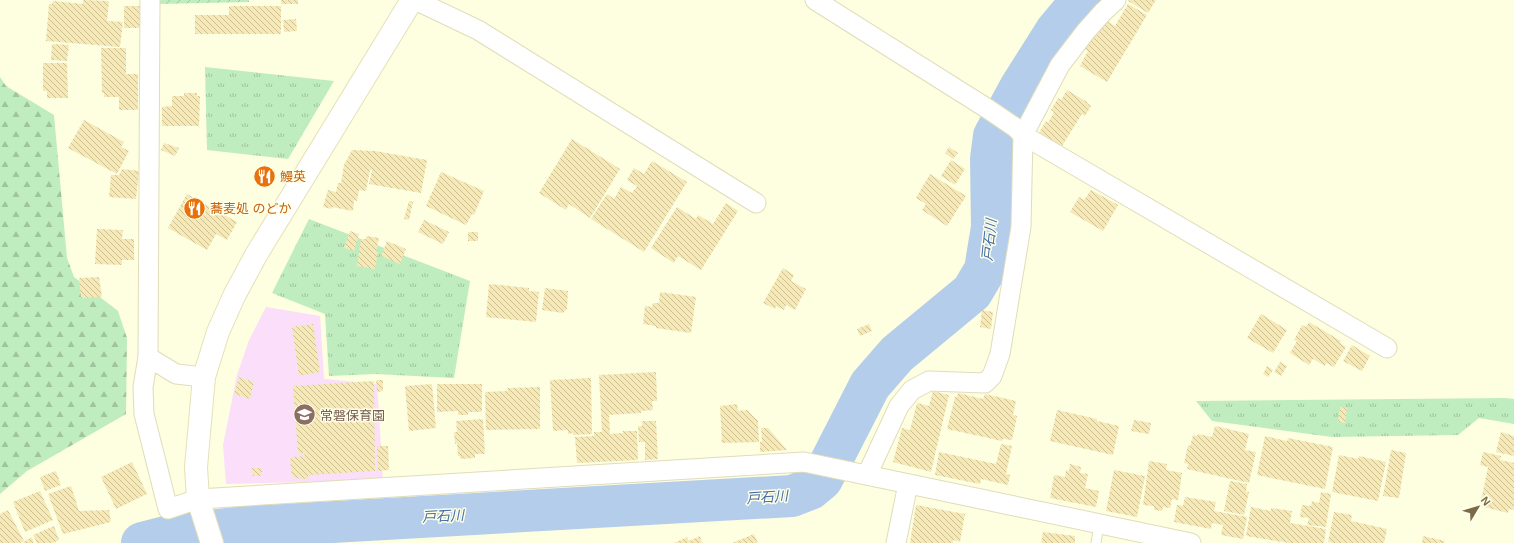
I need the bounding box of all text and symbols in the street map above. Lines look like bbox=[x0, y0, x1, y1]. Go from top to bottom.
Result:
restaurant icon: 鰻英 bbox=[252, 163, 278, 189]
place label: 鰻英 bbox=[280, 169, 306, 184]
restaurant icon: 蕎麦処 のどか bbox=[182, 195, 208, 221]
place label: 蕎麦処 のどか bbox=[210, 201, 292, 216]
water label: 戸石川 bbox=[979, 216, 999, 262]
school or university icon: 常磐保育園 bbox=[291, 402, 317, 428]
place label: 常磐保育園 bbox=[320, 408, 385, 423]
water label: 戸石川 bbox=[745, 487, 791, 506]
north arrow bbox=[1458, 487, 1498, 527]
text: N bbox=[1479, 494, 1493, 508]
water label: 戸石川 bbox=[422, 507, 466, 525]

